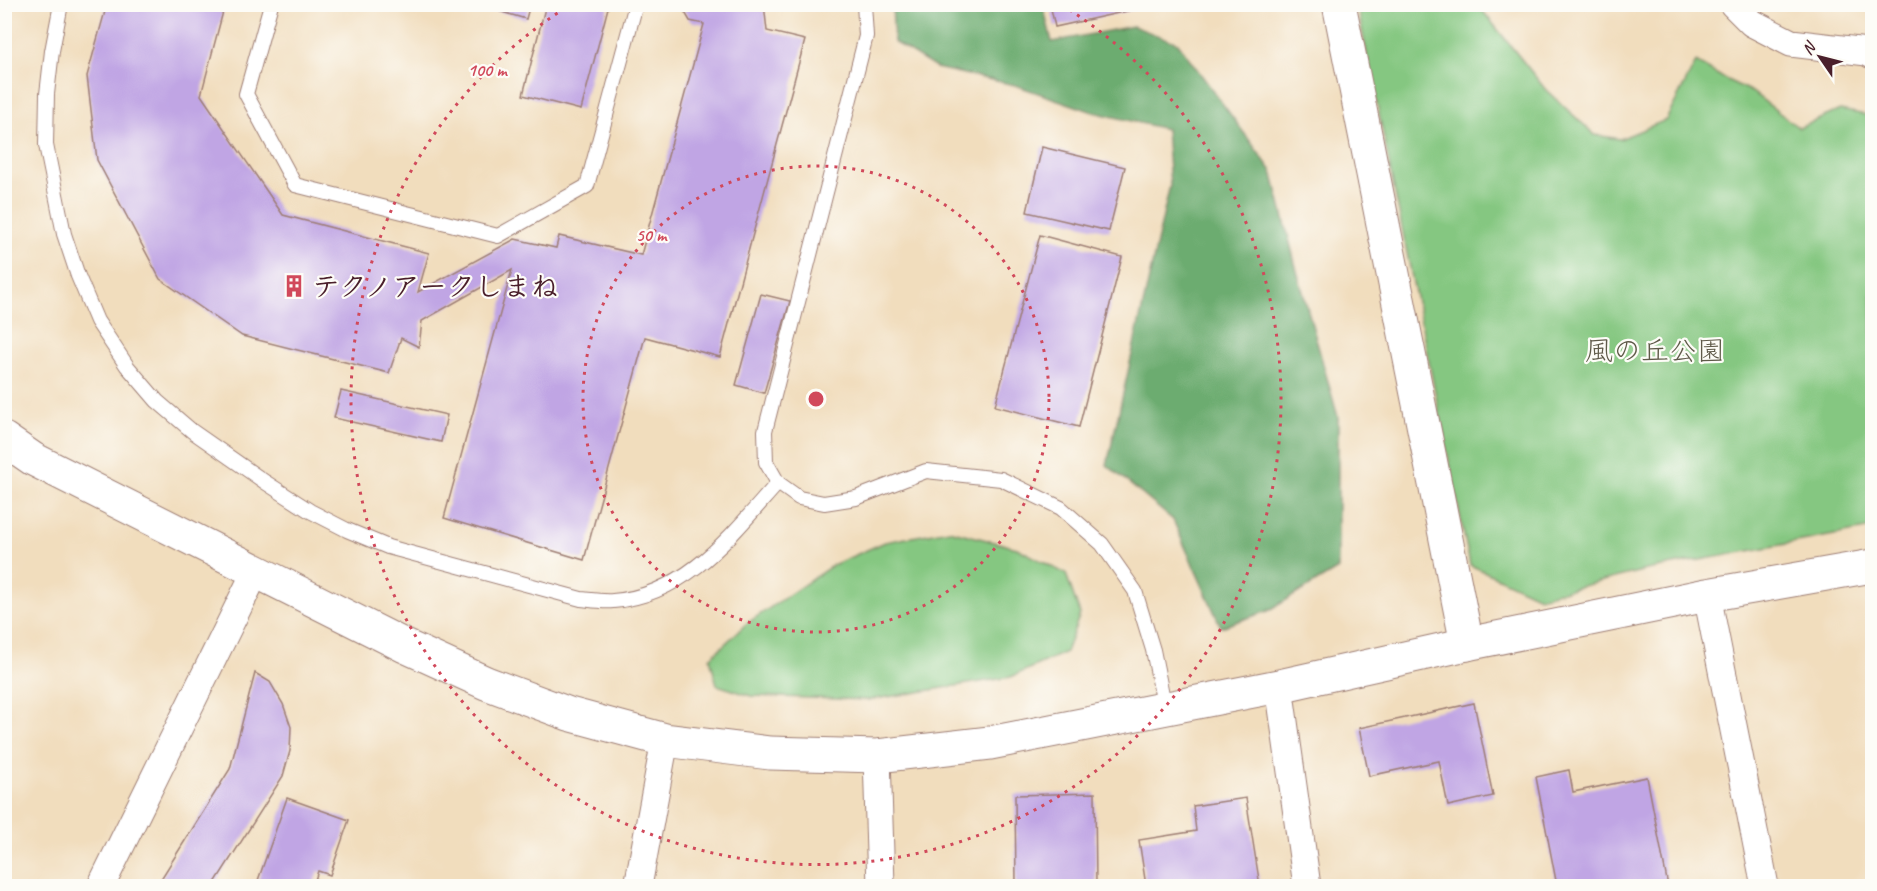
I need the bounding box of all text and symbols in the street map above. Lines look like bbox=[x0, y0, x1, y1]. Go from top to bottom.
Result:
north arrow bbox=[1790, 27, 1850, 87]
text: N bbox=[1797, 37, 1821, 59]
text: 100 m bbox=[468, 59, 508, 81]
text: 50 m bbox=[636, 224, 668, 246]
place label: テクノアークしまね bbox=[312, 269, 559, 304]
building icon: テクノアークしまね bbox=[281, 273, 307, 299]
park label: 風の丘公園 bbox=[1585, 333, 1725, 368]
centre of rings bbox=[806, 389, 826, 409]

